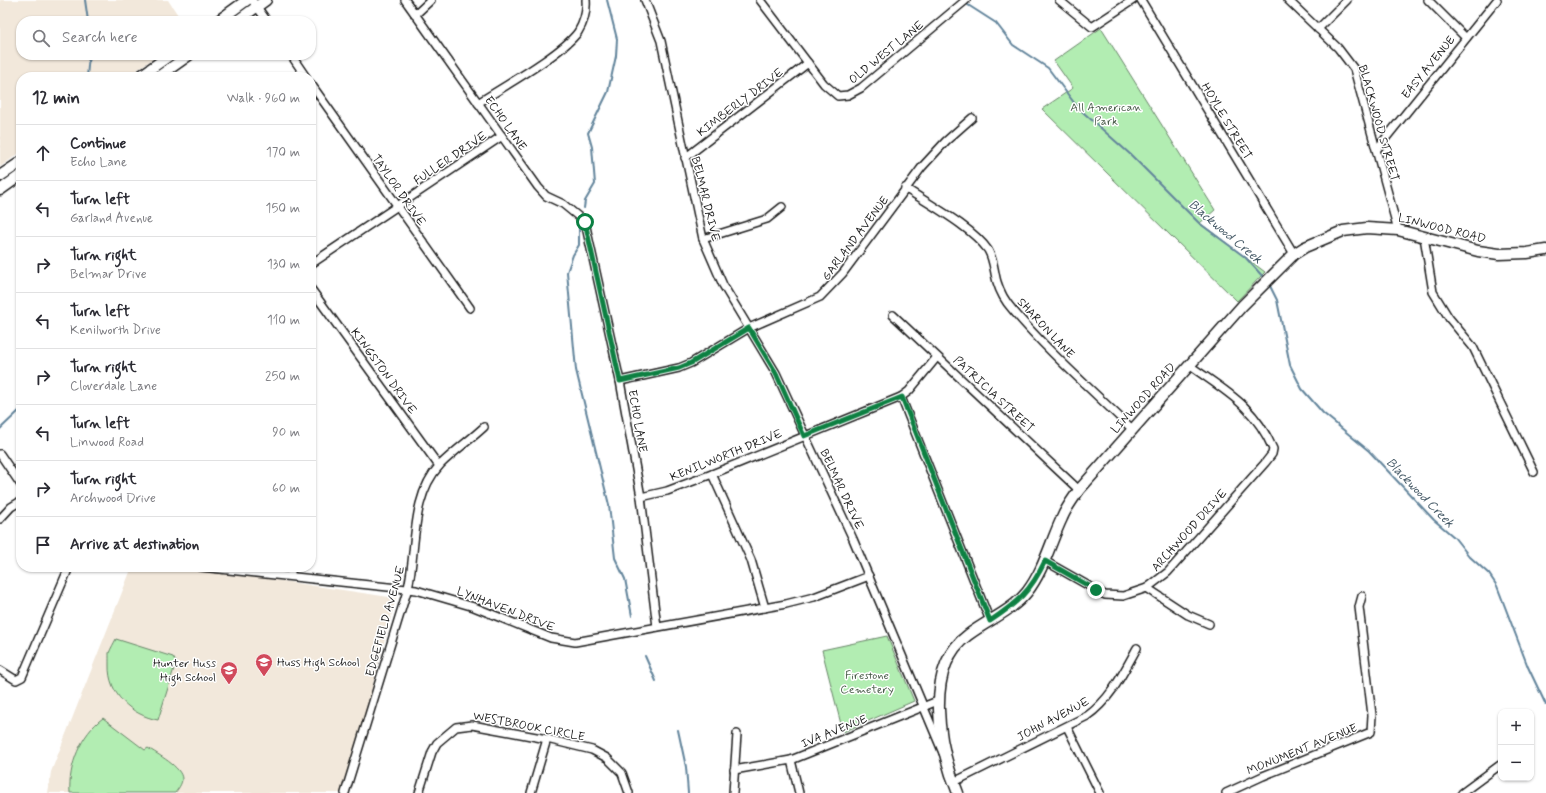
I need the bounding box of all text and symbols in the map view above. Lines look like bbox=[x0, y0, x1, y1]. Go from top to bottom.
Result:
search box bbox=[16, 16, 316, 60]
street label: OLD WEST LANE bbox=[846, 17, 928, 88]
icon: search bbox=[30, 27, 52, 49]
text: Search here bbox=[62, 28, 138, 48]
street label: EASY AVENUE bbox=[1398, 33, 1459, 103]
street label: BLACKWOOD STREET bbox=[1354, 63, 1402, 183]
street label: KIMBERLY DRIVE bbox=[694, 65, 788, 141]
street label: HOYLE STREET bbox=[1197, 80, 1255, 163]
text: 12 min bbox=[32, 87, 80, 109]
text: Walk · 960 m bbox=[227, 90, 300, 107]
street label: ECHO LANE bbox=[480, 93, 530, 154]
park label: All American Park bbox=[1070, 100, 1142, 130]
street label: FULLER DRIVE bbox=[411, 128, 491, 189]
text: Continue bbox=[70, 134, 126, 154]
icon: ahead bbox=[32, 142, 54, 164]
text: 170 m bbox=[266, 144, 300, 161]
street label: TAYLOR DRIVE bbox=[368, 152, 429, 230]
text: Echo Lane bbox=[70, 154, 127, 171]
street label: BELMAR DRIVE bbox=[687, 155, 723, 244]
text: Turn left bbox=[70, 190, 130, 210]
street label: GARLAND AVENUE bbox=[819, 193, 893, 284]
water label: Blackwood Creek bbox=[1185, 196, 1266, 268]
icon: left bbox=[32, 198, 54, 220]
text: 150 m bbox=[266, 200, 300, 217]
text: Garland Avenue bbox=[70, 210, 153, 227]
street label: LINWOOD ROAD bbox=[1396, 210, 1487, 248]
route start bbox=[576, 213, 594, 231]
text: Turn right bbox=[70, 246, 137, 266]
icon: right bbox=[32, 254, 54, 276]
text: 130 m bbox=[267, 256, 300, 273]
text: Belmar Drive bbox=[70, 266, 147, 283]
street label: SHARON LANE bbox=[1013, 295, 1077, 362]
text: Turn left bbox=[70, 302, 130, 322]
icon: left bbox=[32, 310, 54, 332]
text: 110 m bbox=[267, 312, 300, 329]
text: Kenilworth Drive bbox=[70, 322, 161, 339]
street label: KINGSTON DRIVE bbox=[346, 325, 420, 418]
street label: PATRICIA STREET bbox=[949, 353, 1037, 436]
text: Turn right bbox=[70, 358, 137, 378]
street label: LINWOOD ROAD bbox=[1108, 360, 1180, 437]
icon: right bbox=[32, 366, 54, 388]
text: 250 m bbox=[265, 368, 300, 385]
text: Cloverdale Lane bbox=[70, 378, 157, 395]
street label: ECHO LANE bbox=[624, 389, 650, 454]
text: Turn left bbox=[70, 414, 130, 434]
icon: left bbox=[32, 422, 54, 444]
text: 90 m bbox=[272, 424, 300, 441]
street label: KENILWORTH DRIVE bbox=[668, 426, 785, 486]
text: Linwood Road bbox=[70, 434, 144, 451]
street label: BELMAR DRIVE bbox=[815, 447, 867, 533]
water label: Blackwood Creek bbox=[1382, 454, 1458, 532]
text: Turn right bbox=[70, 470, 137, 490]
icon: right bbox=[32, 478, 54, 500]
text: 60 m bbox=[272, 480, 300, 497]
street label: ARCHWOOD DRIVE bbox=[1148, 486, 1231, 575]
text: Archwood Drive bbox=[70, 490, 156, 507]
icon: arrive bbox=[32, 534, 54, 556]
text: Arrive at destination bbox=[70, 535, 199, 555]
street label: EDGEFIELD AVENUE bbox=[362, 563, 410, 679]
route end bbox=[1087, 581, 1105, 599]
street label: LYNHAVEN DRIVE bbox=[454, 584, 557, 636]
school or university icon: Huss High School bbox=[254, 652, 274, 677]
place label: Huss High School bbox=[277, 655, 360, 672]
place label: Hunter Huss High School bbox=[153, 656, 217, 687]
school or university icon: Hunter Huss High School bbox=[219, 660, 239, 685]
park label: Firestone Cemetery bbox=[840, 668, 894, 698]
street label: JOHN AVENUE bbox=[1015, 694, 1093, 746]
street label: WESTBROOK CIRCLE bbox=[472, 708, 586, 746]
map controls bbox=[1498, 709, 1534, 781]
button: + bbox=[1498, 709, 1534, 745]
street label: IVA AVENUE bbox=[799, 711, 870, 752]
street label: MONUMENT AVENUE bbox=[1245, 720, 1360, 779]
button: − bbox=[1498, 745, 1534, 781]

